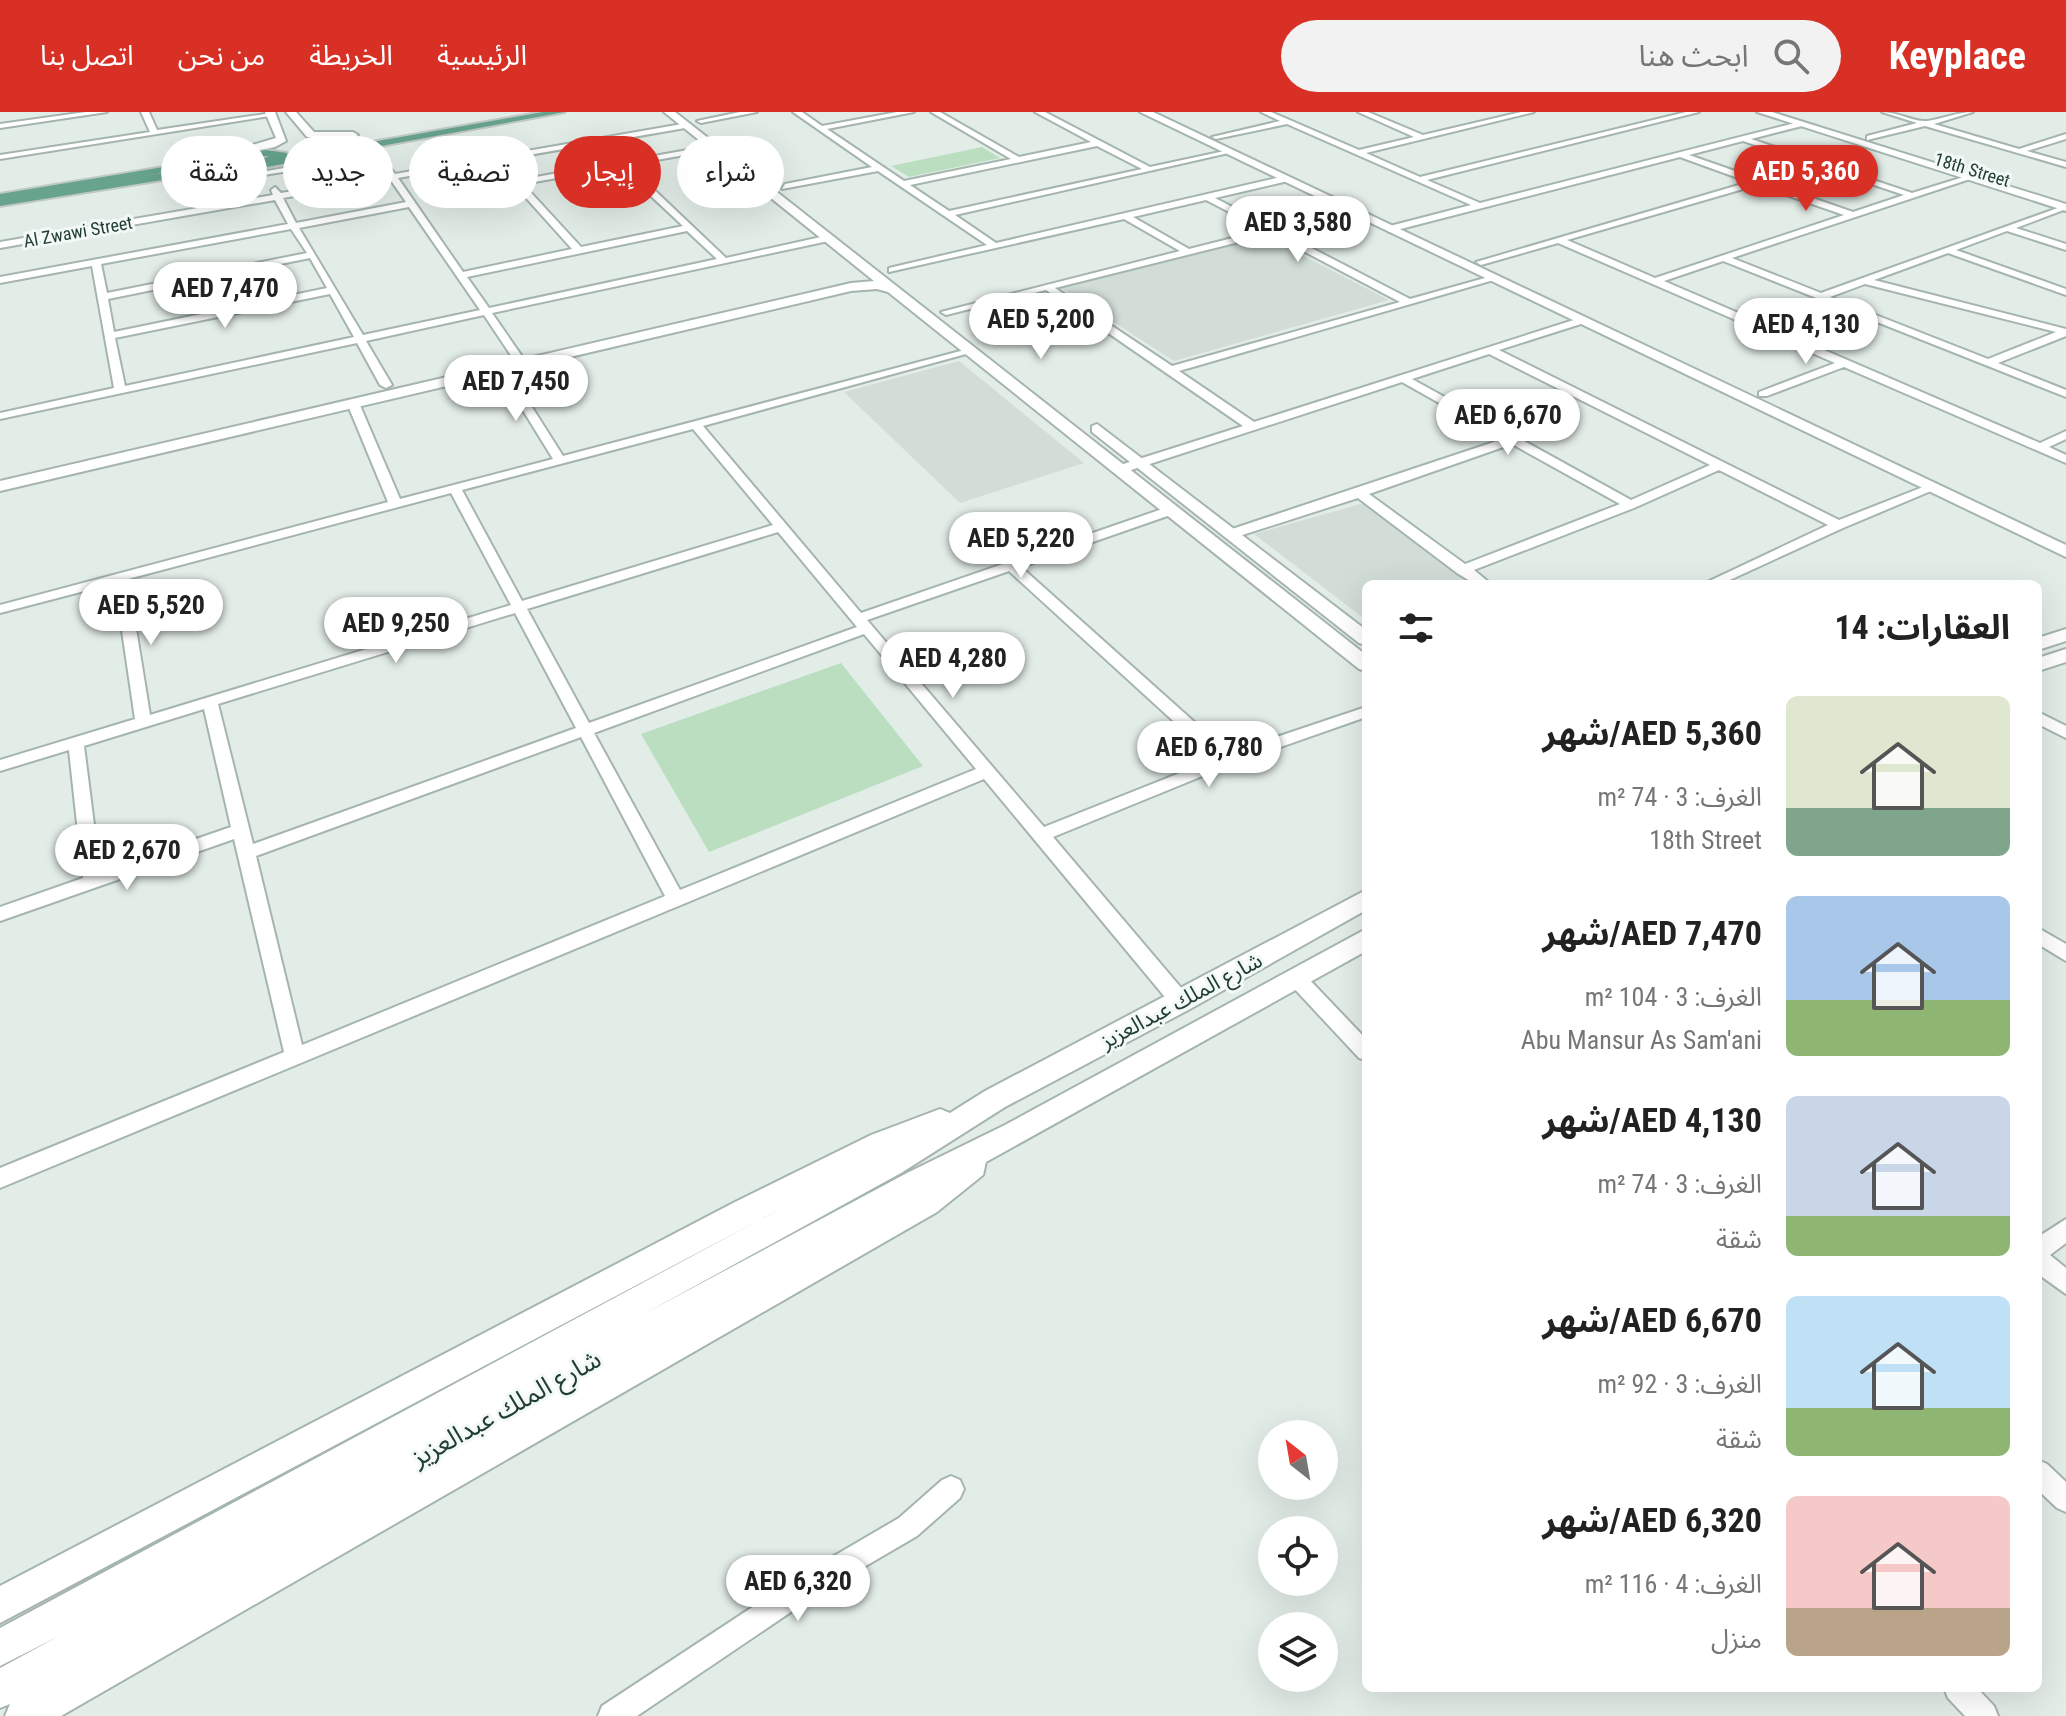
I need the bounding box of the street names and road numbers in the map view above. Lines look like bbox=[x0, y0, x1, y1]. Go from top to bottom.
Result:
street label: 18th Street bbox=[1932, 148, 2013, 191]
street label: Al Zwawi Street bbox=[22, 212, 134, 251]
street label: شارع الملك عبدالعزيز bbox=[1095, 947, 1268, 1058]
street label: شارع الملك عبدالعزيز bbox=[405, 1343, 608, 1477]

